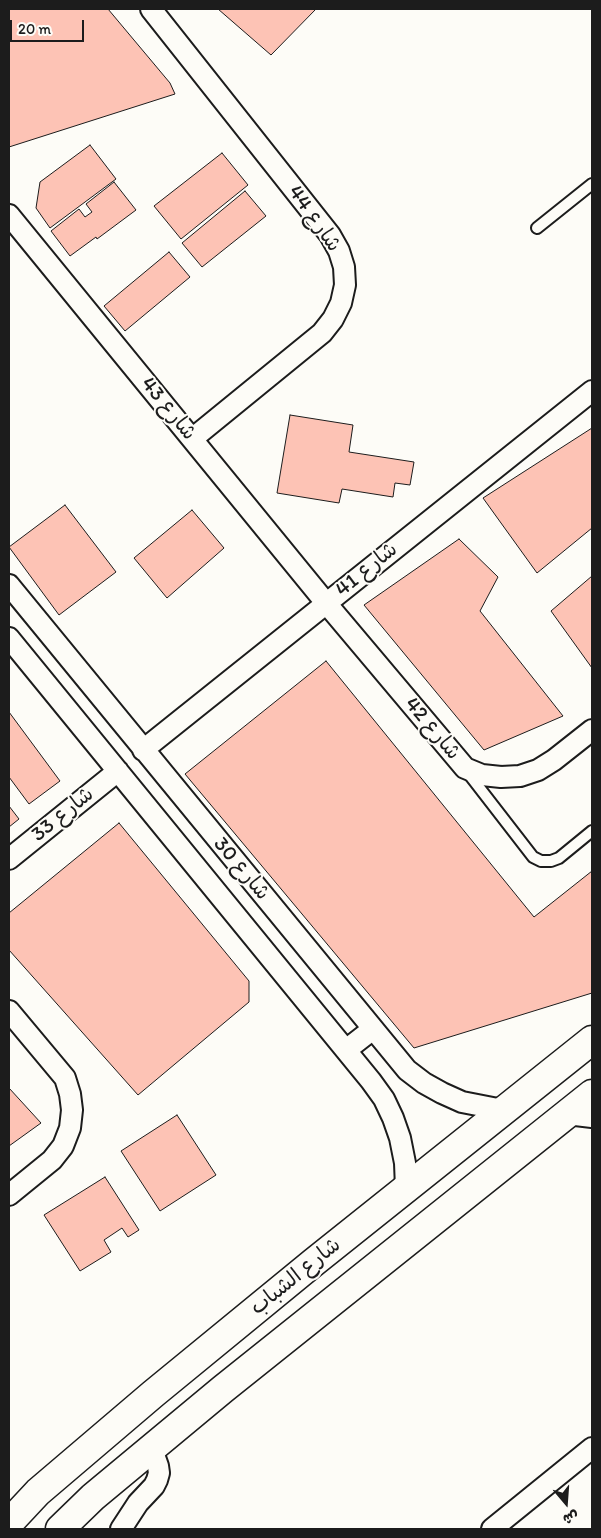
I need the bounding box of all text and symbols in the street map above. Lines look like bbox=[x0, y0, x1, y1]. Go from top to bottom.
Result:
scale bar bbox=[12, 10, 86, 42]
text: 20 m bbox=[18, 20, 51, 38]
street label: شارع 44 bbox=[282, 181, 346, 257]
street label: شارع 43 bbox=[135, 372, 201, 446]
street label: شارع 41 bbox=[331, 537, 403, 603]
street label: شارع 42 bbox=[399, 693, 465, 765]
street label: شارع 33 bbox=[27, 782, 99, 848]
street label: شارع 30 bbox=[207, 832, 275, 906]
street label: شارع الشباب bbox=[246, 1233, 346, 1321]
north arrow bbox=[541, 1478, 591, 1528]
text: ش bbox=[561, 1507, 581, 1528]

